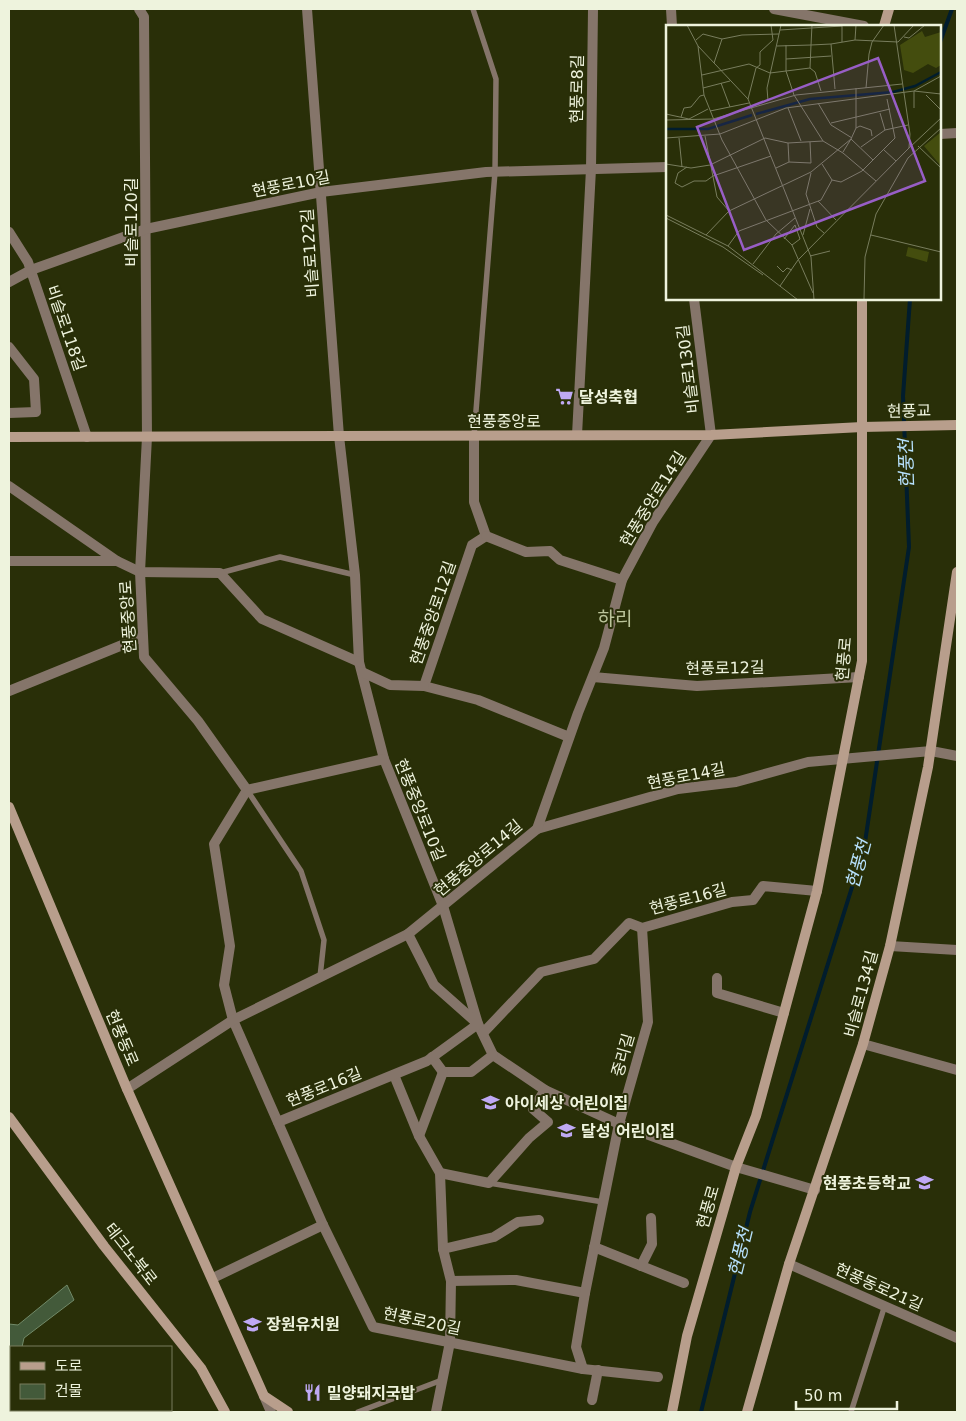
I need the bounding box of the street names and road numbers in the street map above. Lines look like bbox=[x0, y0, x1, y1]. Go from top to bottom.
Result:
street label: 현풍로8길 bbox=[567, 54, 587, 124]
street label: 현풍로10길 bbox=[250, 167, 332, 201]
street label: 비슬로120길 bbox=[122, 177, 141, 267]
street label: 비슬로122길 bbox=[297, 208, 323, 298]
street label: 비슬로118길 bbox=[42, 283, 90, 373]
street label: 비슬로130길 bbox=[673, 323, 703, 415]
street label: 현풍교 bbox=[887, 401, 931, 421]
street label: 현풍중앙로 bbox=[467, 412, 541, 431]
street label: 현풍중앙로14길 bbox=[616, 448, 690, 550]
street label: 현풍중앙로12길 bbox=[406, 559, 460, 667]
street label: 현풍중앙로 bbox=[116, 579, 140, 654]
street label: 현풍로 bbox=[833, 636, 855, 682]
street label: 현풍로12길 bbox=[685, 658, 765, 678]
street label: 현풍중앙로10길 bbox=[391, 756, 449, 864]
street label: 현풍로14길 bbox=[645, 759, 727, 793]
street label: 현풍중앙로14길 bbox=[430, 816, 526, 900]
street label: 현풍로16길 bbox=[647, 880, 729, 918]
street label: 비슬로134길 bbox=[840, 948, 882, 1040]
street label: 현풍동로 bbox=[102, 1007, 142, 1069]
street label: 중리길 bbox=[608, 1031, 638, 1079]
street label: 현풍로16길 bbox=[284, 1063, 364, 1111]
street label: 현풍로 bbox=[693, 1183, 723, 1231]
street label: 테크노북로 bbox=[101, 1219, 161, 1289]
street label: 현풍동로21길 bbox=[832, 1259, 926, 1315]
street label: 현풍로20길 bbox=[381, 1303, 463, 1339]

